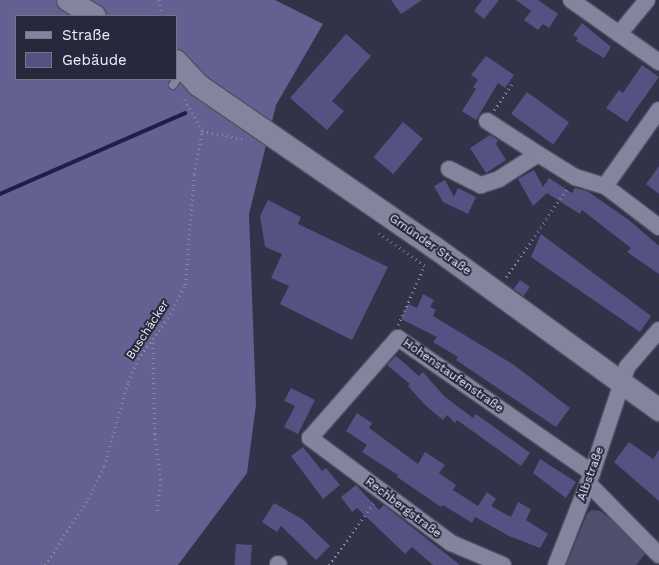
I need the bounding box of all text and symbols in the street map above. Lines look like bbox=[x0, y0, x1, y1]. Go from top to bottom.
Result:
legend bbox=[15, 15, 178, 80]
text: Straße bbox=[62, 26, 110, 44]
text: Gebäude bbox=[62, 51, 127, 69]
street label: Gmünder Straße bbox=[386, 211, 474, 279]
street label: Buschäcker bbox=[124, 298, 172, 362]
street label: Hohenstaufenstraße bbox=[400, 336, 506, 416]
street label: Albstraße bbox=[575, 445, 607, 503]
street label: Rechbergstraße bbox=[362, 475, 444, 541]

